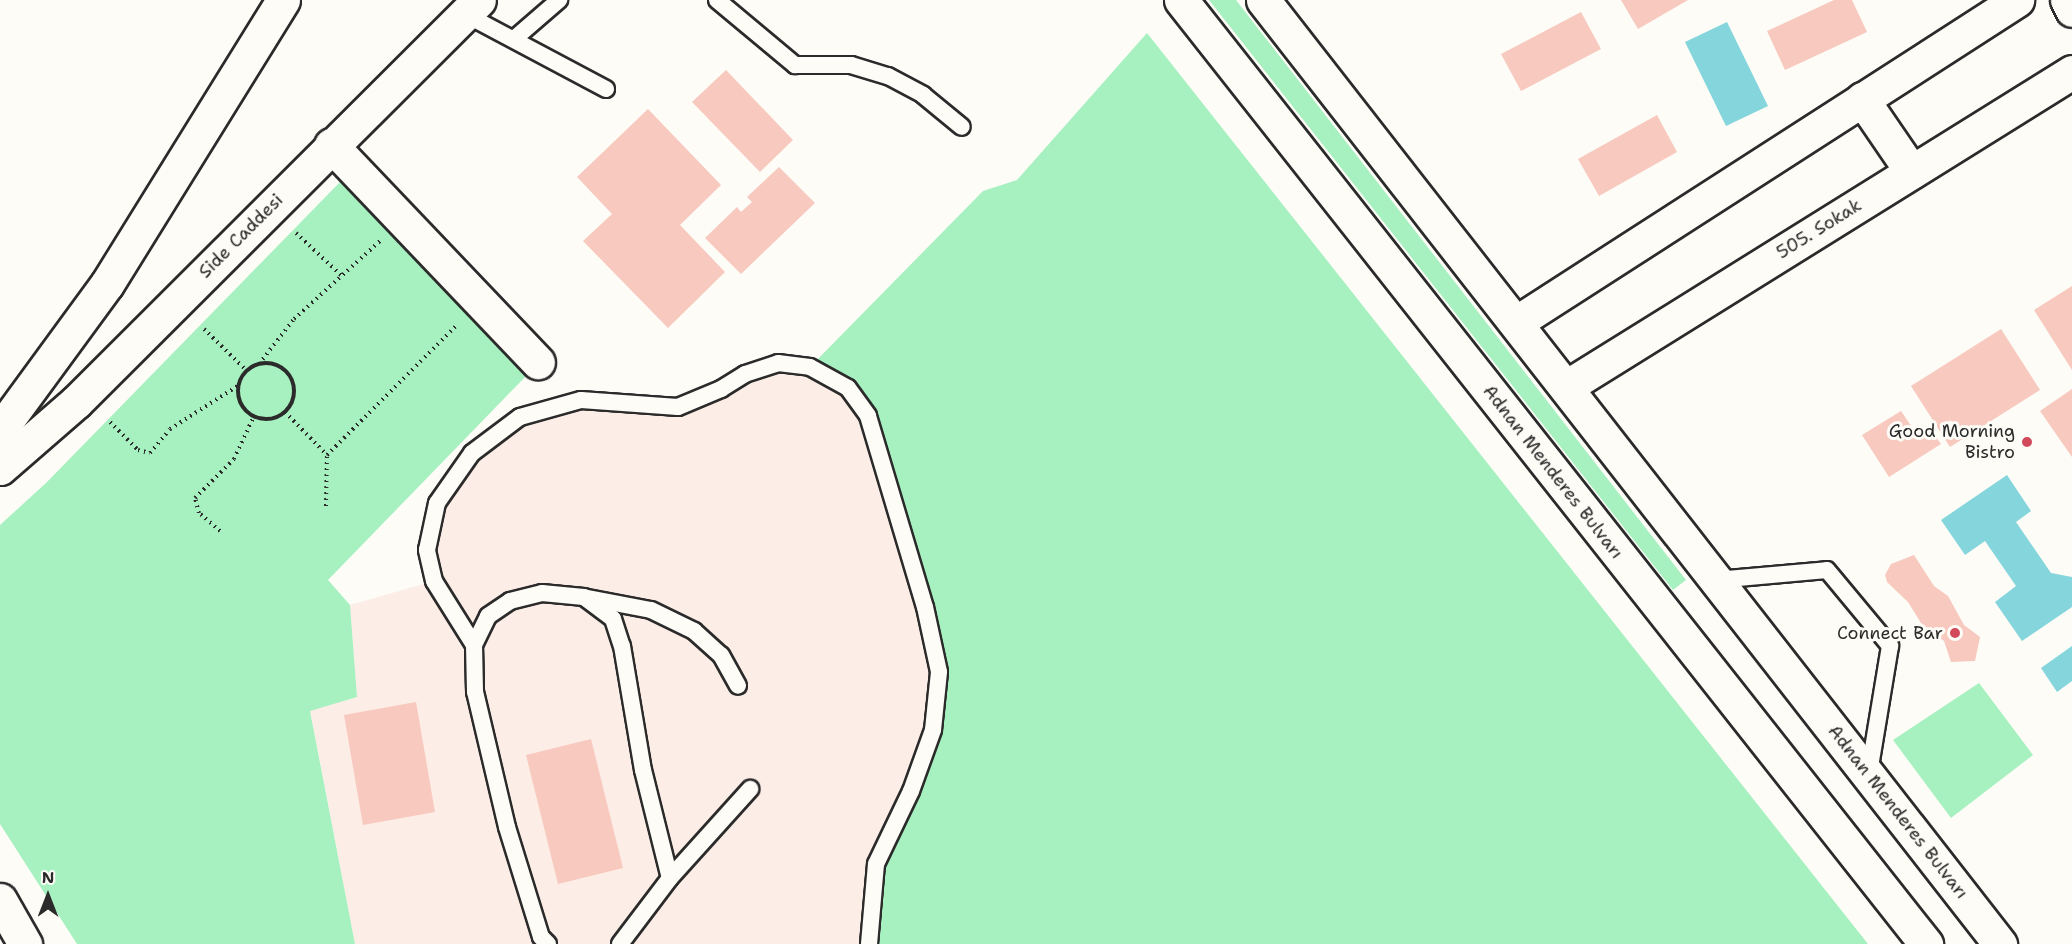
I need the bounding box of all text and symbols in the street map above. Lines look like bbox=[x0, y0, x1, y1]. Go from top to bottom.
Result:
street label: Side Caddesi bbox=[194, 189, 288, 283]
street label: 505. Sokak bbox=[1773, 194, 1865, 264]
street label: Adnan Menderes Bulvarı bbox=[1478, 381, 1628, 563]
place label: Good Morning Bistro bbox=[1889, 421, 2015, 464]
marker: Good Morning Bistro bbox=[2020, 435, 2034, 449]
place label: Connect Bar bbox=[1837, 622, 1943, 644]
marker: Connect Bar bbox=[1948, 626, 1962, 640]
street label: Adnan Menderes Bulvarı bbox=[1823, 721, 1973, 903]
north arrow bbox=[18, 866, 78, 926]
text: N bbox=[42, 867, 54, 888]

